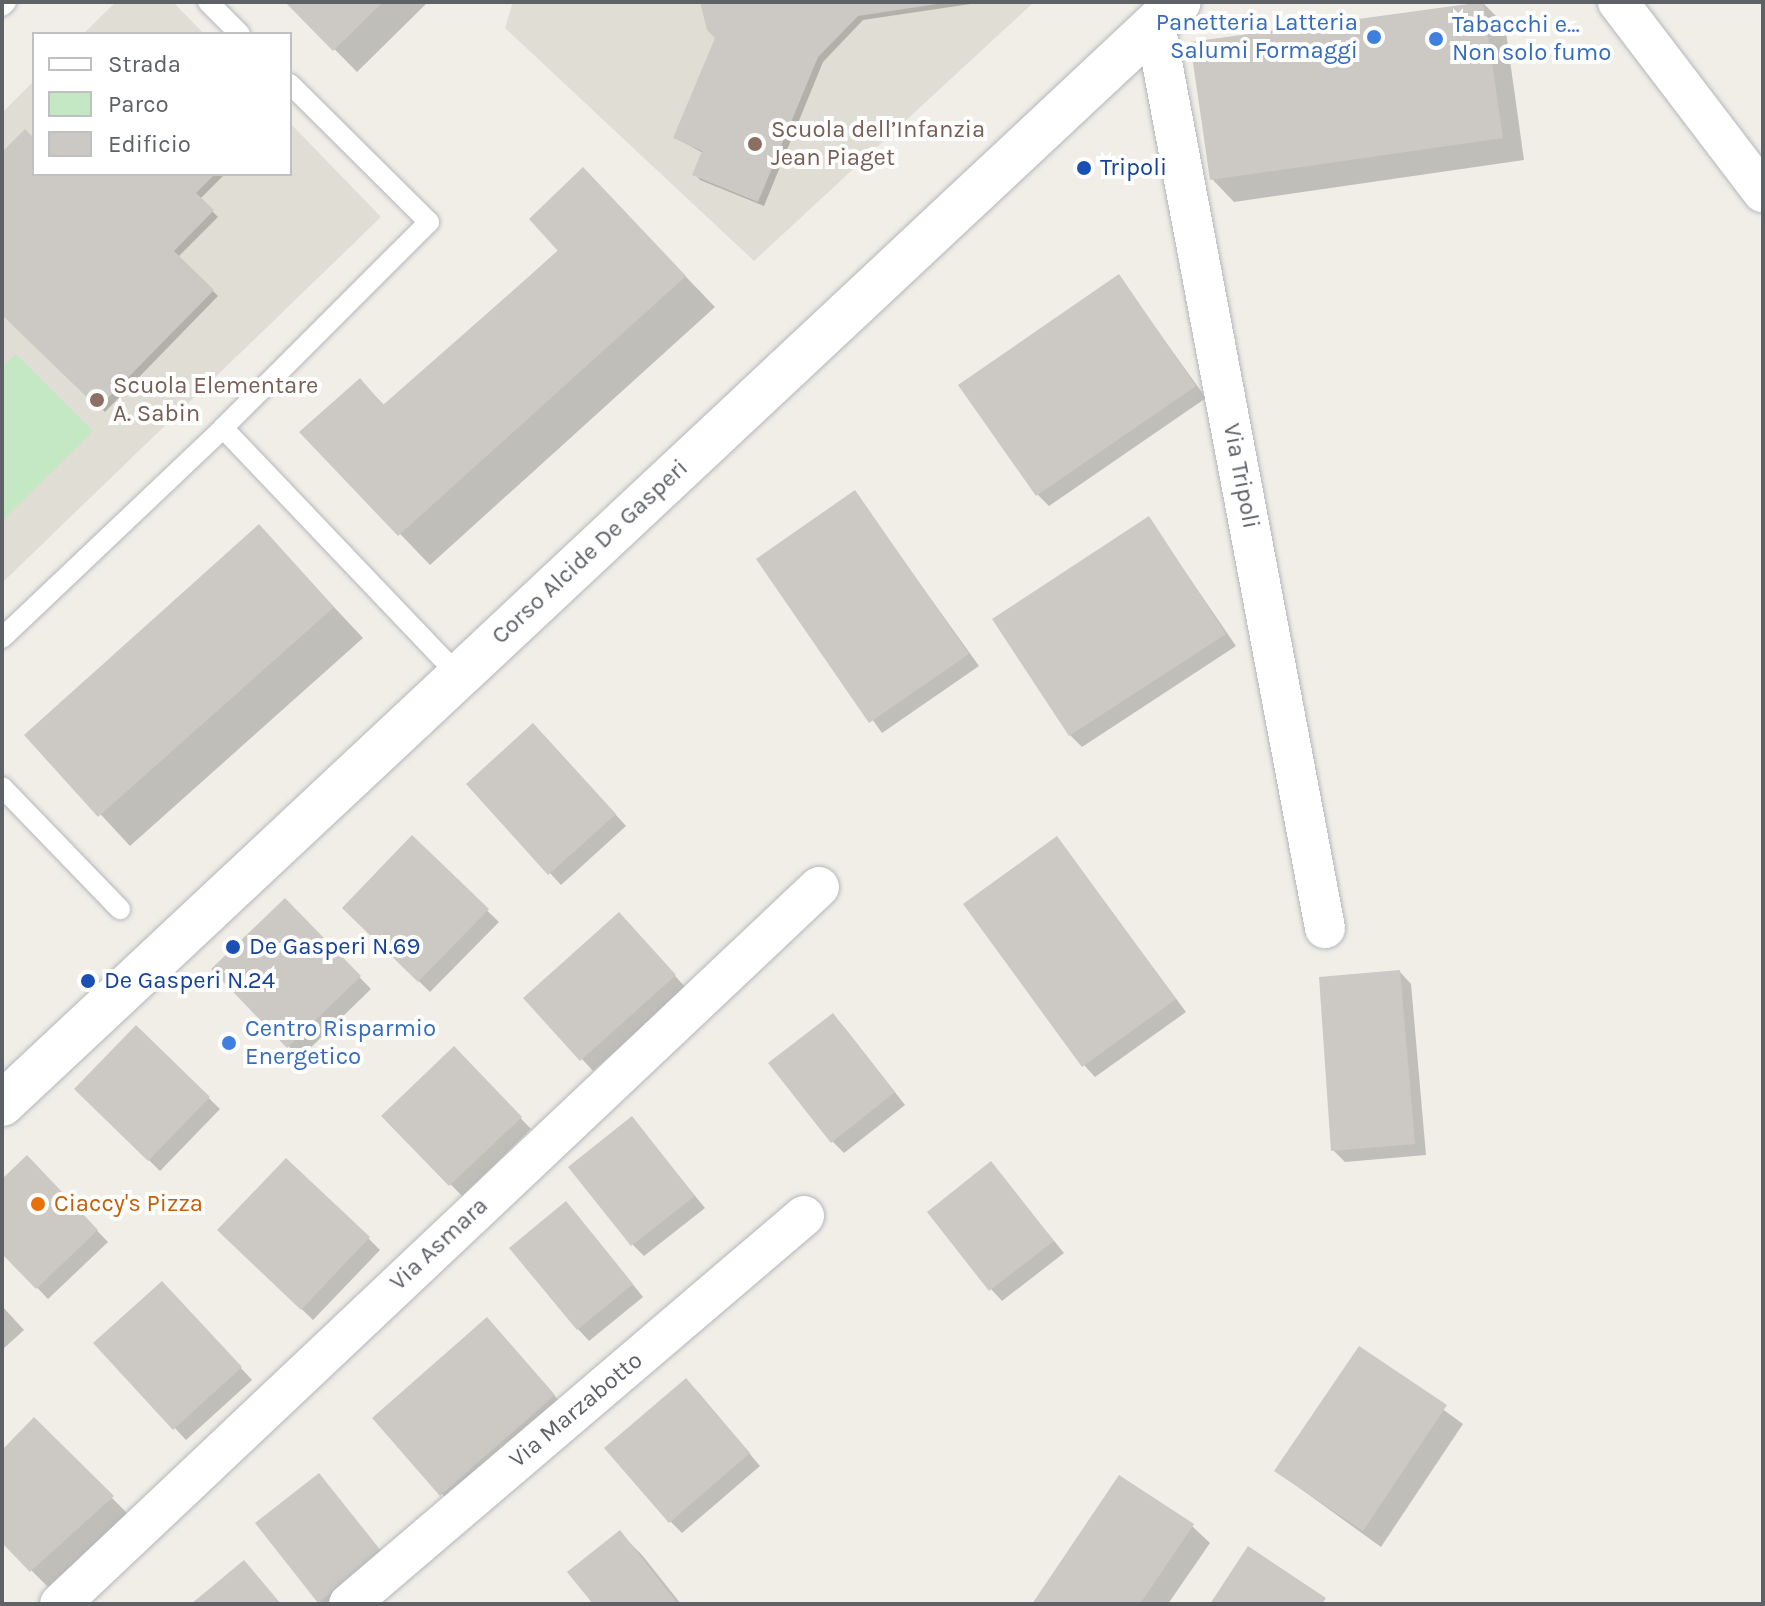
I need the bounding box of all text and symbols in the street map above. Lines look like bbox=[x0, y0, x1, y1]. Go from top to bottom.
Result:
place label: Panetteria Latteria Salumi Formaggi bbox=[1156, 9, 1358, 65]
place label: Tabacchi e... Non solo fumo bbox=[1452, 11, 1611, 67]
marker: Panetteria Latteria Salumi Formaggi bbox=[1365, 28, 1383, 46]
marker: Tabacchi e... Non solo fumo bbox=[1427, 30, 1445, 48]
legend bbox=[32, 32, 292, 176]
text: Strada bbox=[108, 50, 181, 78]
text: Parco bbox=[108, 90, 169, 118]
place label: Scuola dell’Infanzia Jean Piaget bbox=[771, 116, 985, 172]
text: Edificio bbox=[108, 130, 191, 158]
marker: Scuola dell’Infanzia Jean Piaget bbox=[746, 135, 764, 153]
place label: Tripoli bbox=[1100, 154, 1167, 182]
marker: Tripoli bbox=[1075, 159, 1093, 177]
place label: Scuola Elementare A. Sabin bbox=[113, 372, 318, 428]
marker: Scuola Elementare A. Sabin bbox=[88, 391, 106, 409]
street label: Via Tripoli bbox=[1217, 421, 1265, 531]
street label: Corso Alcide De Gasperi bbox=[486, 454, 694, 650]
place label: De Gasperi N.69 bbox=[249, 933, 420, 961]
marker: De Gasperi N.69 bbox=[224, 938, 242, 956]
place label: De Gasperi N.24 bbox=[104, 967, 275, 995]
marker: De Gasperi N.24 bbox=[79, 972, 97, 990]
place label: Centro Risparmio Energetico bbox=[245, 1015, 436, 1071]
marker: Centro Risparmio Energetico bbox=[220, 1034, 238, 1052]
place label: Ciaccy's Pizza bbox=[54, 1190, 203, 1218]
street label: Via Asmara bbox=[384, 1191, 494, 1297]
marker: Ciaccy's Pizza bbox=[29, 1195, 47, 1213]
street label: Via Marzabotto bbox=[504, 1346, 648, 1474]

